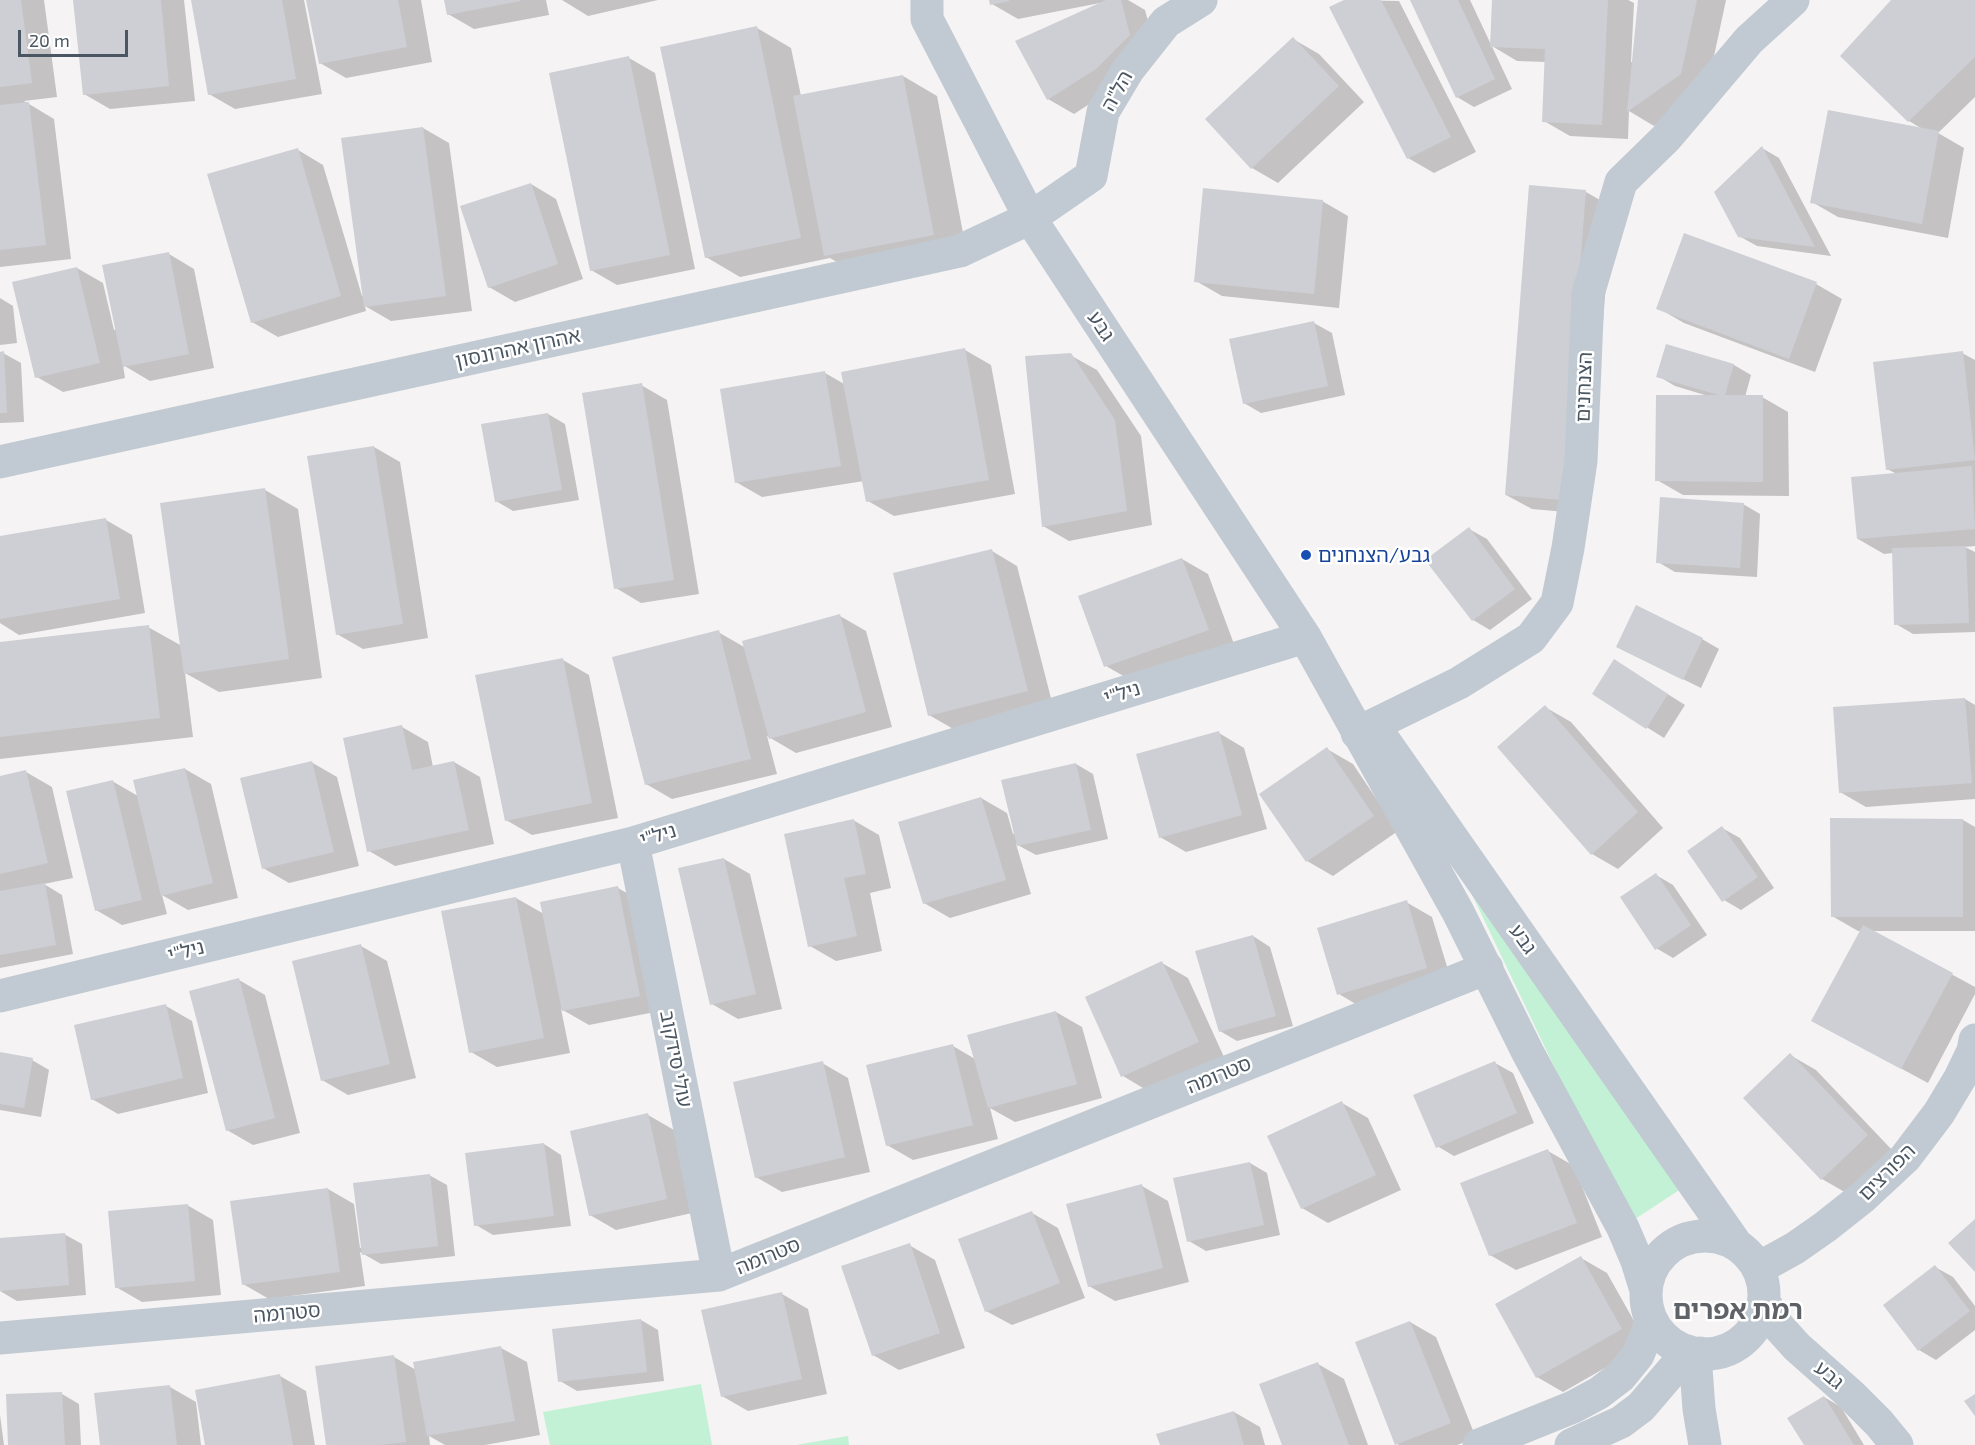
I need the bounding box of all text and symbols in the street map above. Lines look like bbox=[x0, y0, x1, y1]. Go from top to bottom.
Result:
scale bar bbox=[21, 18, 130, 56]
text: 20 m bbox=[29, 29, 70, 51]
street label: הל"ה bbox=[1096, 67, 1138, 115]
street label: גבע bbox=[1083, 307, 1119, 345]
street label: אהרון אהרונסון bbox=[453, 323, 583, 373]
street label: הצנחנים bbox=[1571, 351, 1597, 423]
place label: גבע/הצנחנים bbox=[1318, 543, 1430, 567]
marker: גבע/הצנחנים bbox=[1299, 548, 1313, 562]
street label: ניל"י bbox=[1101, 676, 1143, 710]
street label: ניל"י bbox=[637, 818, 679, 852]
street label: גבע bbox=[1504, 919, 1542, 959]
street label: ניל"י bbox=[165, 935, 207, 967]
street label: עולי סידקוב bbox=[655, 1009, 697, 1109]
street label: סטרומה bbox=[1183, 1051, 1255, 1099]
street label: הפורצים bbox=[1854, 1139, 1920, 1205]
street label: סטרומה bbox=[732, 1232, 804, 1280]
district label: רמת אפרים bbox=[1673, 1294, 1803, 1326]
street label: סטרומה bbox=[252, 1298, 322, 1328]
street label: גבע bbox=[1809, 1356, 1849, 1394]

